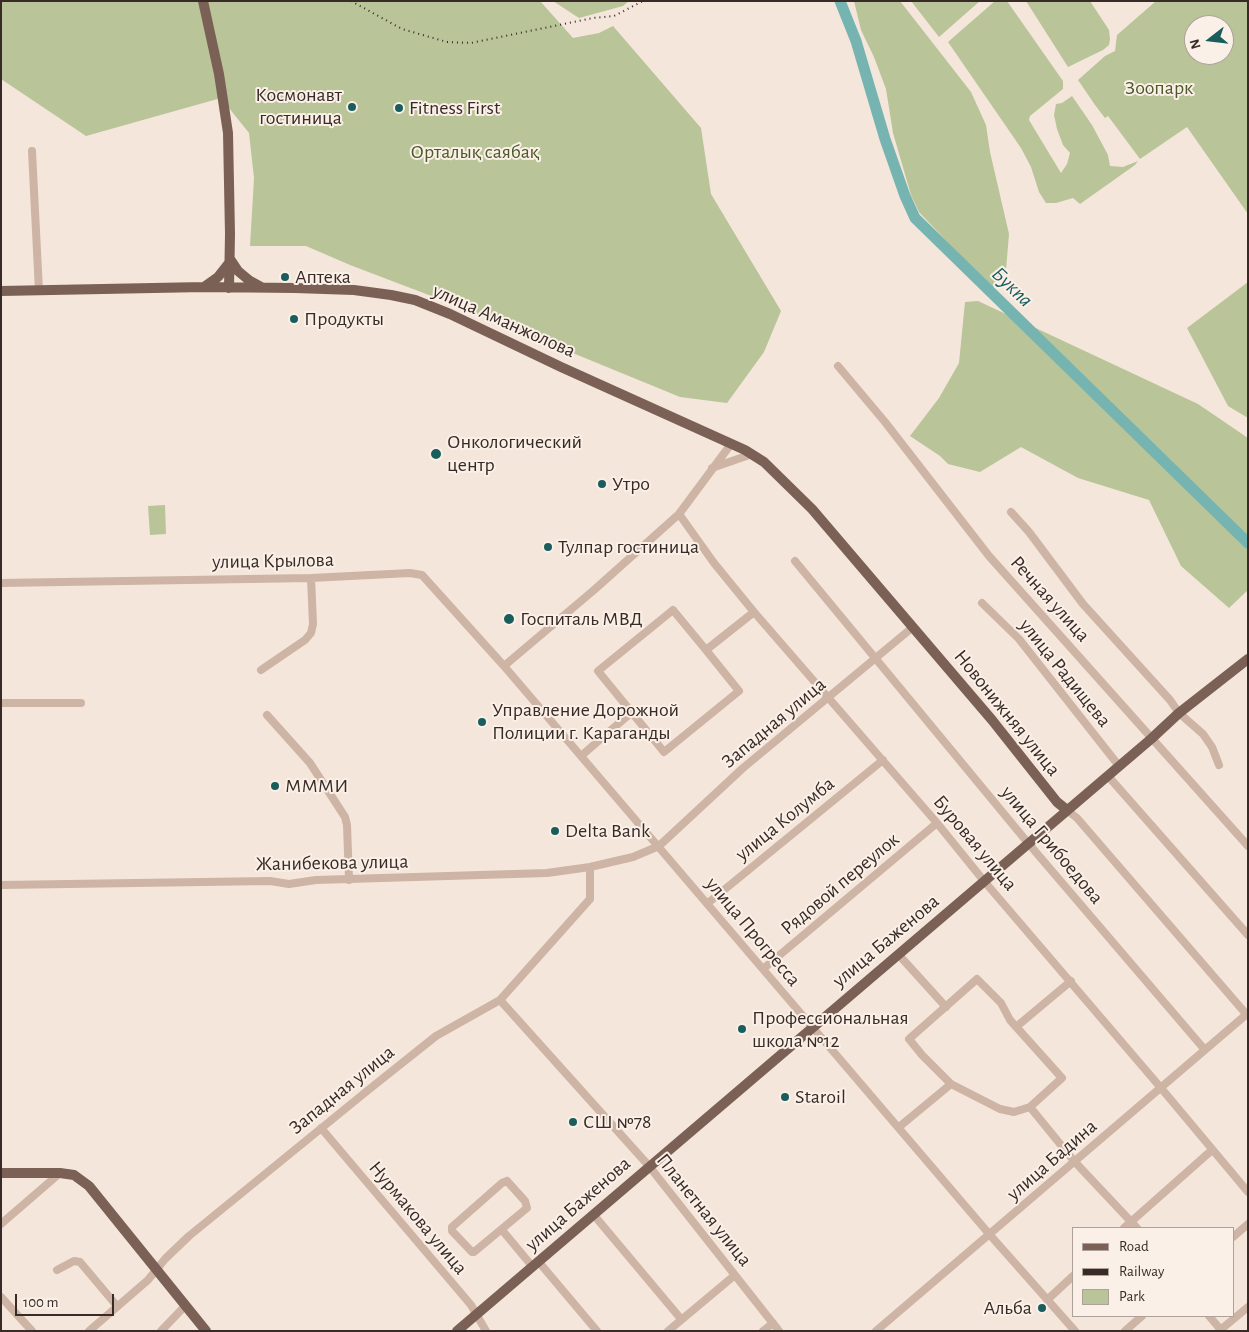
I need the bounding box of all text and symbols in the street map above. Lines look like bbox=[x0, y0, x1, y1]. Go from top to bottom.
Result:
north arrow bbox=[1184, 15, 1234, 65]
text: N bbox=[1187, 37, 1204, 50]
park label: Зоопарк bbox=[1125, 76, 1193, 100]
place label: Космонавт гостиница bbox=[255, 83, 342, 130]
place label: Fitness First bbox=[409, 96, 500, 120]
marker: Космонавт гостиница bbox=[346, 101, 358, 113]
marker: Fitness First bbox=[393, 102, 405, 114]
park label: Орталық саябақ bbox=[411, 140, 539, 164]
water label: Букпа bbox=[986, 261, 1038, 313]
place label: Аптека bbox=[295, 265, 351, 289]
marker: Аптека bbox=[279, 271, 291, 283]
street label: улица Аманжолова bbox=[429, 279, 579, 363]
place label: Продукты bbox=[304, 307, 384, 331]
marker: Продукты bbox=[288, 313, 300, 325]
place label: Онкологический центр bbox=[447, 430, 582, 477]
marker: Онкологический центр bbox=[429, 447, 443, 461]
place label: Утро bbox=[612, 472, 650, 496]
marker: Утро bbox=[596, 478, 608, 490]
place label: Тулпар гостиница bbox=[558, 535, 699, 559]
marker: Тулпар гостиница bbox=[542, 541, 554, 553]
street label: улица Крылова bbox=[212, 548, 334, 574]
street label: Речная улица bbox=[1005, 551, 1095, 647]
place label: Госпиталь МВД bbox=[520, 607, 643, 631]
marker: Госпиталь МВД bbox=[502, 612, 516, 626]
street label: улица Радищева bbox=[1014, 614, 1116, 732]
street label: Новонижняя улица bbox=[949, 645, 1065, 781]
street label: Западная улица bbox=[717, 672, 831, 774]
place label: Управление Дорожной Полиции г. Караганды bbox=[492, 698, 679, 745]
marker: Управление Дорожной Полиции г. Караганды bbox=[476, 716, 488, 728]
street label: улица Колумба bbox=[731, 772, 839, 866]
place label: МММИ bbox=[285, 774, 348, 798]
marker: МММИ bbox=[269, 780, 281, 792]
street label: улица Грибоедова bbox=[996, 781, 1108, 909]
street label: Буровая улица bbox=[928, 790, 1022, 896]
place label: Delta Bank bbox=[565, 819, 650, 843]
marker: Delta Bank bbox=[549, 825, 561, 837]
street label: Рядовой переулок bbox=[776, 828, 904, 940]
street label: Жанибекова улица bbox=[255, 850, 409, 876]
street label: улица Прогресса bbox=[700, 873, 806, 991]
street label: улица Баженова bbox=[828, 889, 944, 993]
place label: Профессиональная школа №12 bbox=[752, 1006, 909, 1053]
marker: Профессиональная школа №12 bbox=[736, 1023, 748, 1035]
street label: Западная улица bbox=[285, 1040, 399, 1140]
place label: Staroil bbox=[795, 1085, 846, 1109]
marker: Staroil bbox=[779, 1091, 791, 1103]
place label: СШ №78 bbox=[583, 1110, 651, 1134]
street label: улица Бадина bbox=[1002, 1114, 1102, 1206]
marker: СШ №78 bbox=[567, 1116, 579, 1128]
street label: Планетная улица bbox=[651, 1149, 757, 1271]
street label: улица Баженова bbox=[520, 1152, 636, 1256]
street label: Нурмакова улица bbox=[363, 1156, 473, 1280]
legend bbox=[1072, 1227, 1234, 1317]
text: Road bbox=[1119, 1239, 1149, 1254]
text: Railway bbox=[1119, 1264, 1164, 1279]
scale bar bbox=[18, 1284, 116, 1316]
text: Park bbox=[1119, 1289, 1145, 1304]
text: 100 m bbox=[23, 1295, 58, 1310]
place label: Альба bbox=[983, 1296, 1032, 1320]
marker: Альба bbox=[1036, 1302, 1048, 1314]

